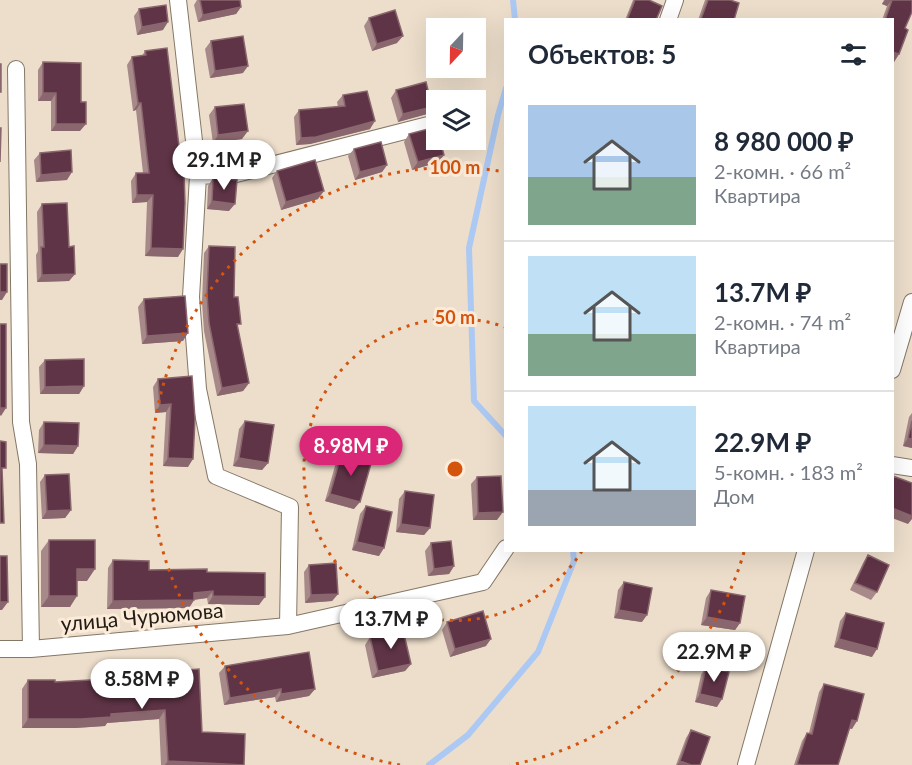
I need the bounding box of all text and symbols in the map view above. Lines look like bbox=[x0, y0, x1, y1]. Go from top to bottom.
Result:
north arrow bbox=[426, 18, 486, 78]
map controls bbox=[426, 18, 486, 150]
text: Объектов: 5 bbox=[528, 38, 676, 70]
icon: filters bbox=[837, 38, 870, 71]
button: layers bbox=[426, 90, 486, 150]
text: 8 980 000 ₽ bbox=[714, 125, 854, 157]
icon: home bbox=[576, 129, 648, 201]
pin: 29.1M ₽ bbox=[169, 140, 279, 191]
text: 29.1M ₽ bbox=[187, 147, 261, 171]
text: 100 m bbox=[430, 156, 480, 178]
text: 2-комн. · 66 m² bbox=[714, 159, 851, 183]
text: Квартира bbox=[714, 183, 801, 207]
text: 13.7M ₽ bbox=[714, 276, 811, 308]
icon: home bbox=[576, 280, 648, 352]
text: 50 m bbox=[435, 306, 475, 328]
text: 2-комн. · 74 m² bbox=[714, 310, 851, 334]
text: Квартира bbox=[714, 334, 801, 358]
pin: 8.98M ₽ bbox=[296, 426, 406, 477]
text: 22.9M ₽ bbox=[714, 426, 811, 458]
icon: home bbox=[576, 430, 648, 502]
text: 8.98M ₽ bbox=[314, 433, 388, 457]
centre of rings bbox=[445, 459, 465, 479]
text: 5-комн. · 183 m² bbox=[714, 460, 863, 484]
text: Дом bbox=[714, 484, 755, 508]
street label: улица Чурюмова bbox=[60, 596, 224, 636]
pin: 13.7M ₽ bbox=[336, 599, 446, 650]
text: 13.7M ₽ bbox=[354, 606, 428, 630]
pin: 22.9M ₽ bbox=[659, 632, 769, 683]
text: 22.9M ₽ bbox=[677, 639, 751, 663]
pin: 8.58M ₽ bbox=[87, 659, 197, 710]
text: 8.58M ₽ bbox=[105, 666, 179, 690]

